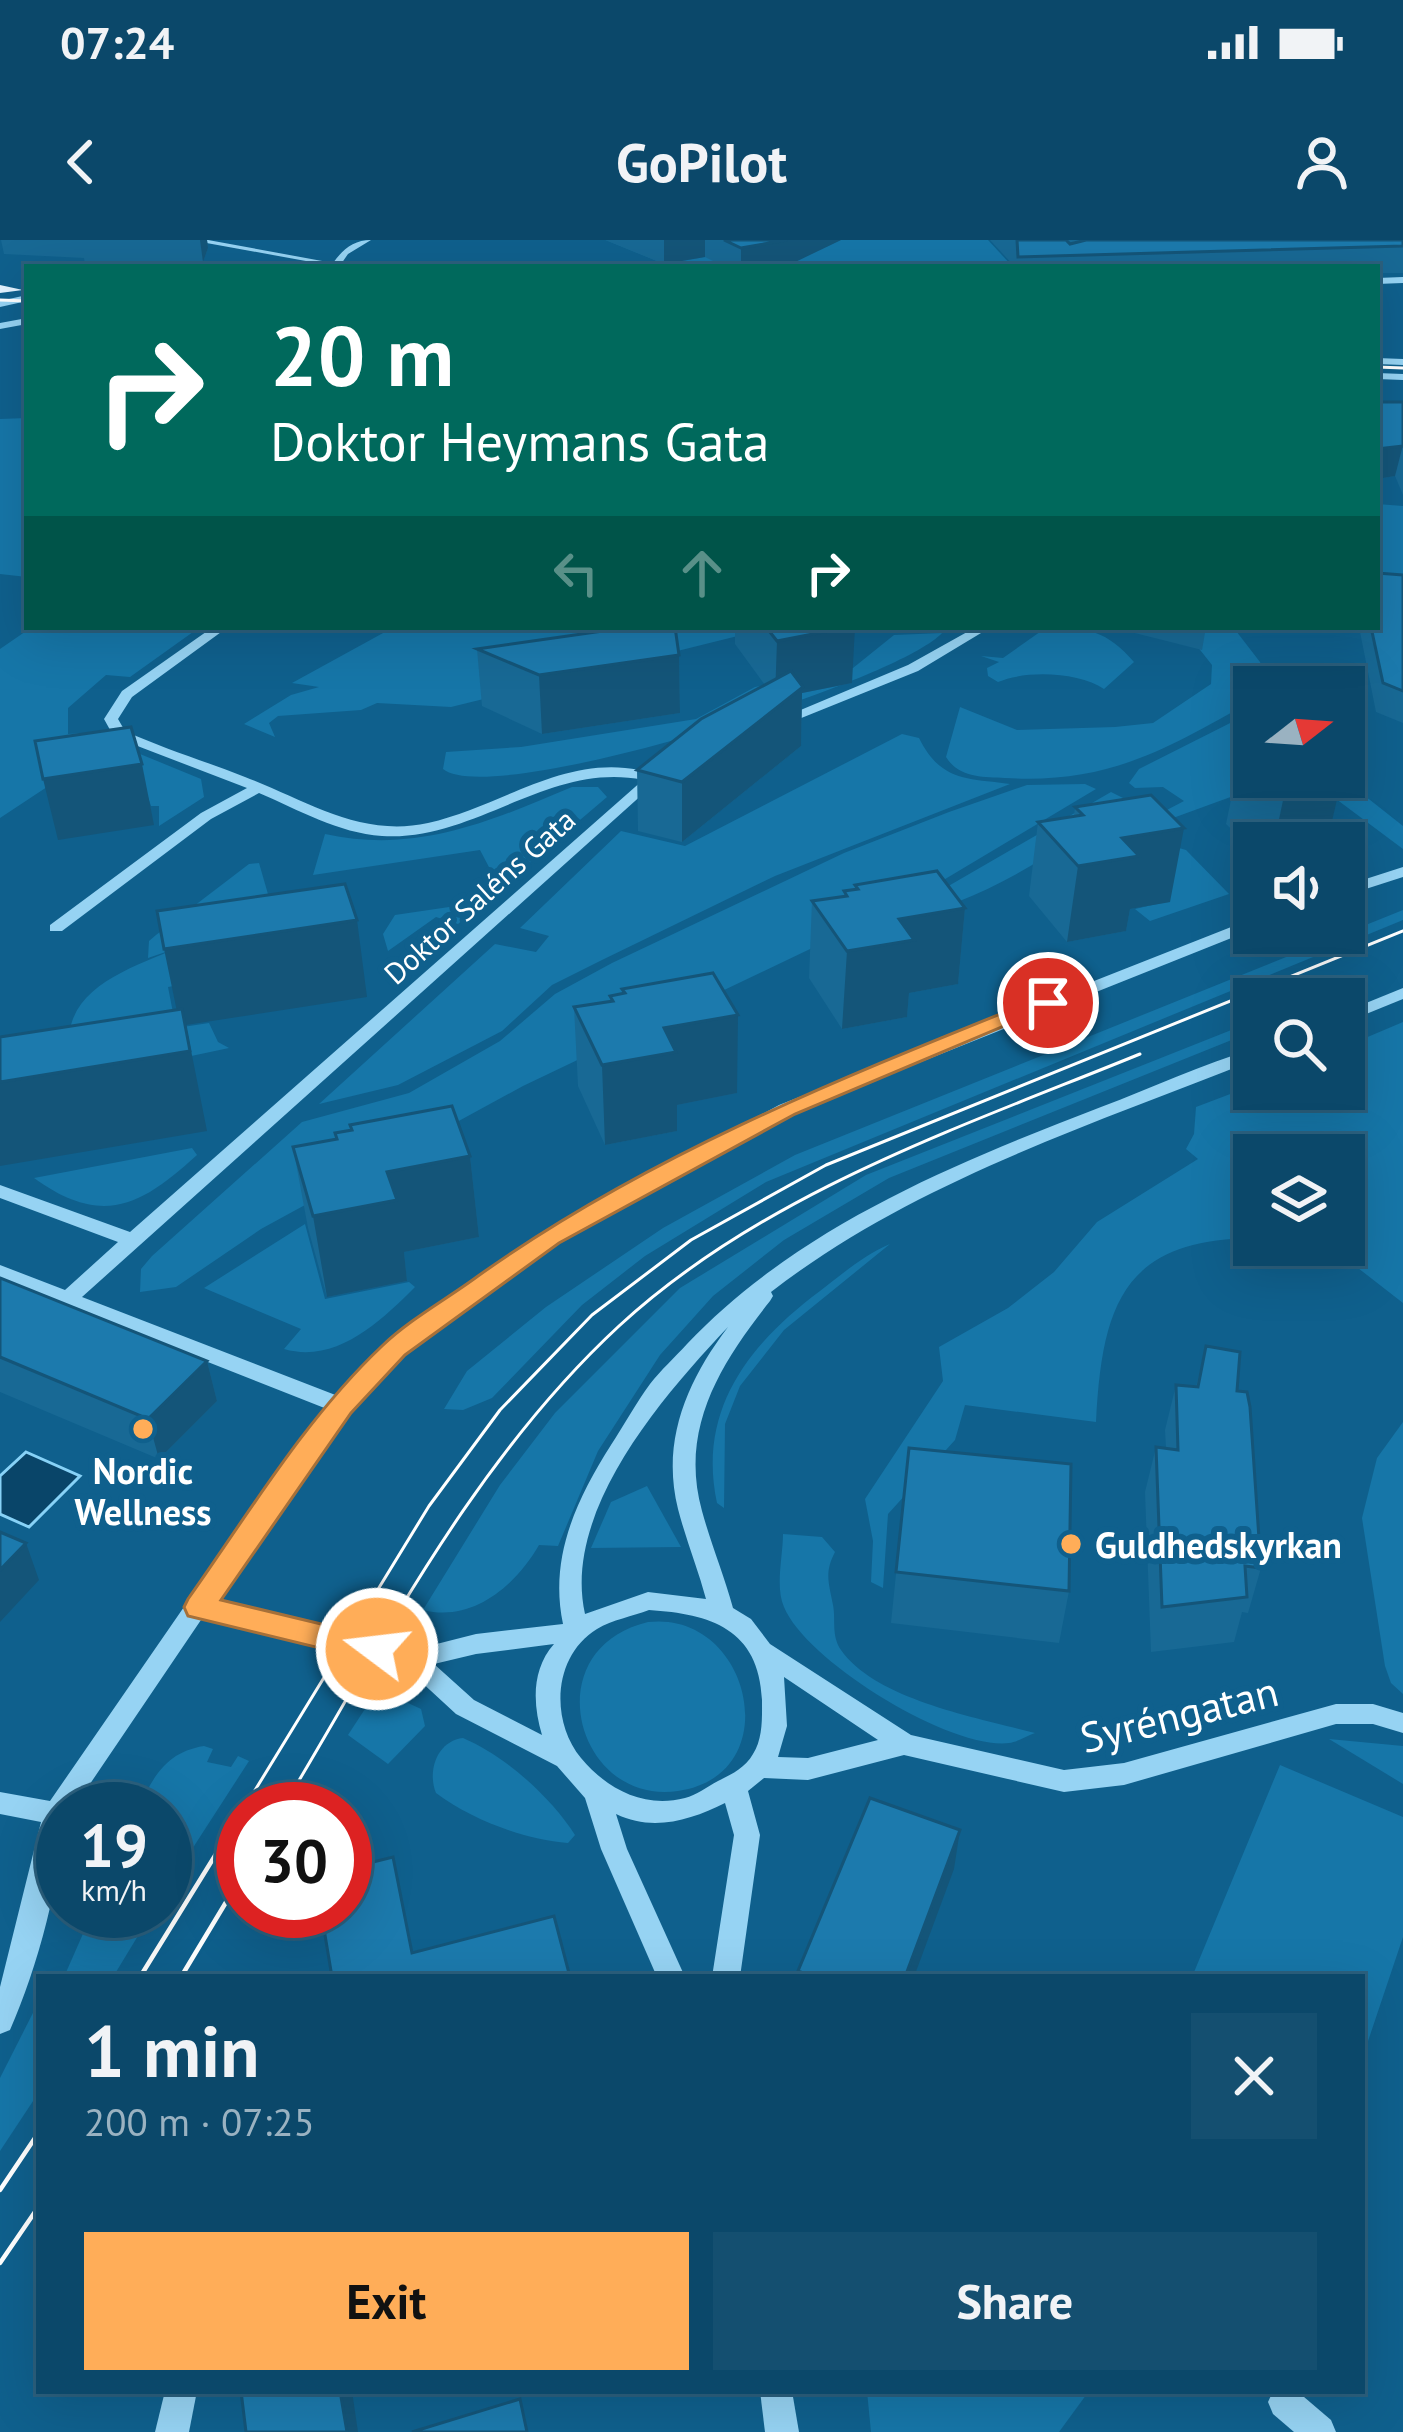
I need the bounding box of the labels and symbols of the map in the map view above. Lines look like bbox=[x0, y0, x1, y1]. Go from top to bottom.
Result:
north arrow bbox=[1233, 666, 1365, 798]
street label: Doktor Saléns Gata bbox=[375, 800, 583, 992]
pin bbox=[997, 952, 1099, 1054]
marker: Nordic Wellness bbox=[130, 1416, 156, 1442]
place label: Nordic Wellness bbox=[75, 1447, 211, 1535]
place label: Guldhedskyrkan bbox=[1095, 1521, 1342, 1568]
marker: Guldhedskyrkan bbox=[1058, 1531, 1084, 1557]
position arrow bbox=[314, 1586, 440, 1712]
street label: Syréngatan bbox=[1074, 1663, 1284, 1765]
speed limit sign: 30 bbox=[216, 1782, 372, 1938]

